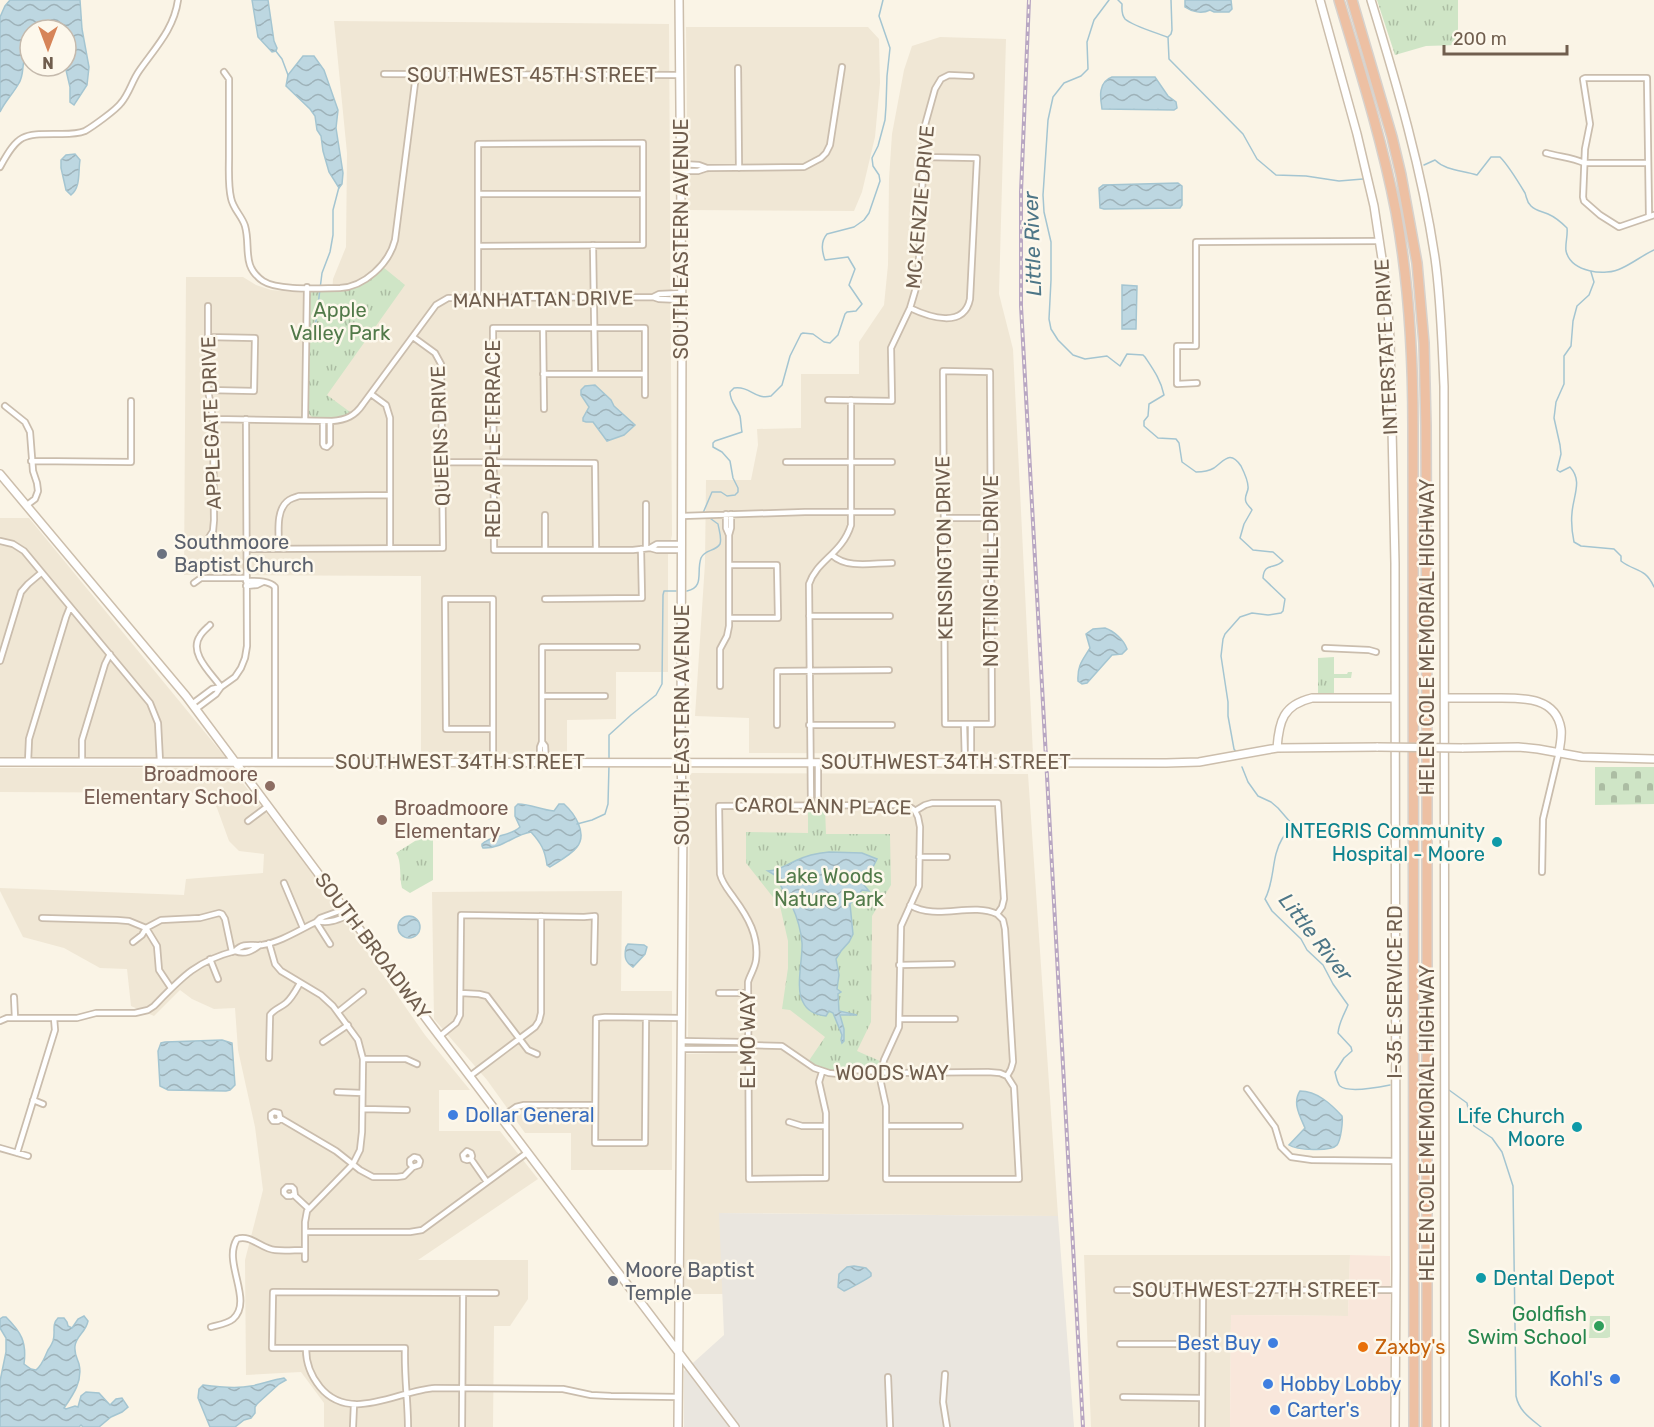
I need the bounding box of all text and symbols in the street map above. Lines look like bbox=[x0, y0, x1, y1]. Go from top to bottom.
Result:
north arrow bbox=[18, 18, 78, 78]
scale bar bbox=[1444, 18, 1567, 56]
text: 200 m bbox=[1453, 28, 1507, 50]
text: N bbox=[42, 53, 54, 72]
street label: SOUTHWEST 45TH STREET bbox=[407, 63, 657, 87]
street label: SOUTH EASTERN AVENUE bbox=[669, 118, 693, 360]
street label: MC KENZIE DRIVE bbox=[901, 124, 939, 290]
water label: Little River bbox=[1018, 190, 1046, 297]
street label: INTERSTATE DRIVE bbox=[1369, 258, 1403, 436]
street label: MANHATTAN DRIVE bbox=[452, 285, 634, 313]
park label: Apple Valley Park bbox=[290, 298, 391, 345]
street label: APPLEGATE DRIVE bbox=[196, 336, 226, 510]
street label: RED APPLE TERRACE bbox=[481, 340, 505, 538]
street label: QUEENS DRIVE bbox=[426, 365, 454, 507]
street label: KENSINGTON DRIVE bbox=[930, 456, 958, 640]
street label: NOTTING HILL DRIVE bbox=[979, 475, 1003, 667]
street label: HELEN COLE MEMORIAL HIGHWAY bbox=[1415, 479, 1439, 795]
place label: Southmoore Baptist Church bbox=[174, 530, 314, 577]
marker: Southmoore Baptist Church bbox=[155, 547, 169, 561]
street label: SOUTH EASTERN AVENUE bbox=[670, 604, 694, 846]
street label: SOUTHWEST 34TH STREET bbox=[335, 750, 585, 774]
street label: SOUTHWEST 34TH STREET bbox=[821, 750, 1071, 774]
place label: Broadmoore Elementary School bbox=[84, 762, 258, 809]
marker: Broadmoore Elementary School bbox=[263, 779, 277, 793]
street label: CAROL ANN PLACE bbox=[734, 792, 912, 820]
place label: Broadmoore Elementary bbox=[394, 796, 509, 843]
marker: Broadmoore Elementary bbox=[375, 813, 389, 827]
place label: INTEGRIS Community Hospital - Moore bbox=[1284, 819, 1485, 866]
marker: INTEGRIS Community Hospital - Moore bbox=[1490, 835, 1504, 849]
park label: Lake Woods Nature Park bbox=[774, 864, 885, 911]
street label: SOUTH BROADWAY bbox=[310, 868, 436, 1024]
water label: Little River bbox=[1274, 888, 1359, 987]
street label: I-35 E SERVICE RD bbox=[1383, 905, 1407, 1079]
street label: HELEN COLE MEMORIAL HIGHWAY bbox=[1415, 965, 1439, 1281]
street label: ELMO WAY bbox=[736, 991, 760, 1089]
street label: WOODS WAY bbox=[835, 1061, 949, 1085]
place label: Dollar General bbox=[465, 1103, 595, 1127]
place label: Life Church Moore bbox=[1457, 1104, 1565, 1151]
marker: Dollar General bbox=[446, 1108, 460, 1122]
marker: Life Church Moore bbox=[1570, 1120, 1584, 1134]
place label: Moore Baptist Temple bbox=[625, 1258, 754, 1305]
place label: Dental Depot bbox=[1493, 1266, 1615, 1290]
marker: Dental Depot bbox=[1474, 1271, 1488, 1285]
marker: Moore Baptist Temple bbox=[606, 1274, 620, 1288]
street label: SOUTHWEST 27TH STREET bbox=[1132, 1278, 1380, 1302]
place label: Goldfish Swim School bbox=[1468, 1302, 1587, 1349]
marker: Goldfish Swim School bbox=[1592, 1319, 1606, 1333]
place label: Best Buy bbox=[1177, 1331, 1261, 1355]
place label: Zaxby's bbox=[1375, 1335, 1446, 1359]
marker: Best Buy bbox=[1266, 1336, 1280, 1350]
marker: Zaxby's bbox=[1356, 1340, 1370, 1354]
place label: Kohl's bbox=[1549, 1367, 1603, 1391]
place label: Hobby Lobby bbox=[1280, 1372, 1402, 1396]
marker: Kohl's bbox=[1608, 1372, 1622, 1386]
marker: Hobby Lobby bbox=[1261, 1377, 1275, 1391]
place label: Carter's bbox=[1287, 1398, 1360, 1422]
marker: Carter's bbox=[1268, 1403, 1282, 1417]

